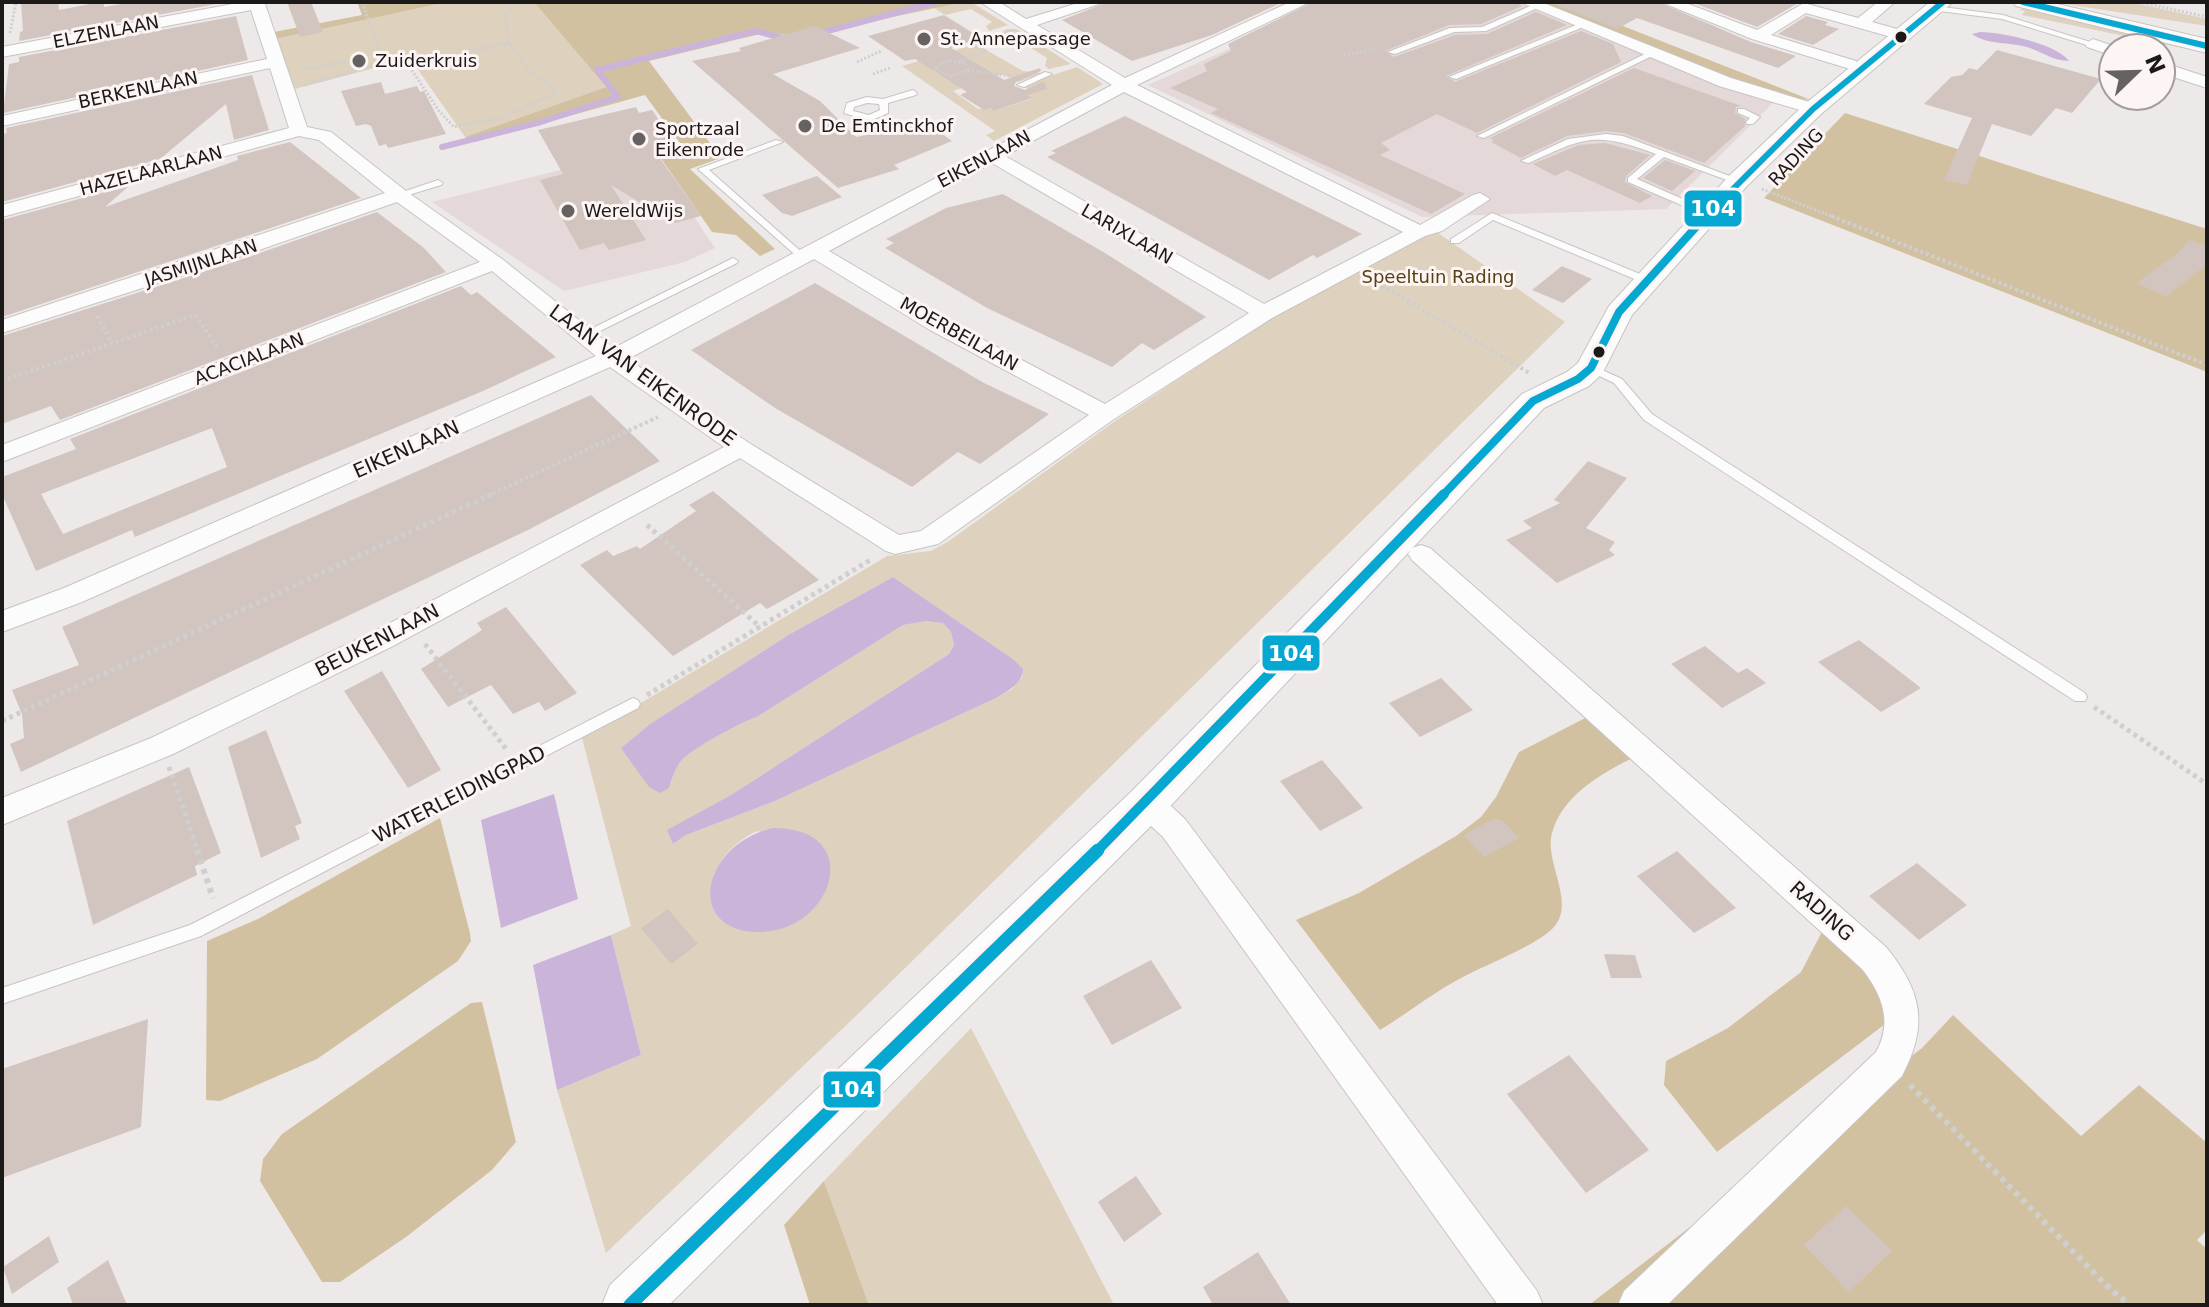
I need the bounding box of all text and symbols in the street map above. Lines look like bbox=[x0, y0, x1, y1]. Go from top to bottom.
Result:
street label: ELZENLAAN bbox=[51, 11, 161, 52]
place label: St. Annepassage bbox=[940, 28, 1091, 49]
unlabelled marker bbox=[1893, 29, 1909, 45]
marker: St. Annepassage bbox=[915, 30, 933, 48]
north arrow bbox=[2097, 32, 2177, 112]
place label: Zuiderkruis bbox=[375, 50, 477, 71]
text: N bbox=[2140, 51, 2170, 78]
marker: Zuiderkruis bbox=[350, 52, 368, 70]
street label: BERKENLAAN bbox=[76, 67, 200, 112]
place label: De Emtinckhof bbox=[821, 115, 954, 136]
marker: De Emtinckhof bbox=[796, 117, 814, 135]
place label: Sportzaal Eikenrode bbox=[655, 118, 744, 160]
street label: RADING bbox=[1764, 124, 1827, 190]
street label: EIKENLAAN bbox=[934, 125, 1034, 192]
marker: Sportzaal Eikenrode bbox=[630, 130, 648, 148]
street label: HAZELAARLAAN bbox=[77, 141, 224, 200]
line badge: 104 bbox=[1683, 189, 1743, 228]
text: 104 bbox=[1690, 196, 1736, 221]
street label: LARIXLAAN bbox=[1078, 199, 1177, 268]
place label: WereldWijs bbox=[584, 200, 683, 221]
marker: WereldWijs bbox=[559, 202, 577, 220]
street label: JASMIJNLAAN bbox=[141, 234, 260, 291]
park label: Speeltuin Rading bbox=[1362, 266, 1515, 287]
street label: MOERBEILAAN bbox=[897, 292, 1022, 375]
street label: LAAN VAN EIKENRODE bbox=[545, 299, 741, 451]
street label: ACACIALAAN bbox=[191, 328, 307, 389]
unlabelled marker bbox=[1591, 344, 1607, 360]
street label: EIKENLAAN bbox=[349, 415, 463, 483]
street label: BEUKENLAAN bbox=[311, 598, 443, 682]
line badge: 104 bbox=[1261, 634, 1321, 672]
text: 104 bbox=[1268, 641, 1314, 666]
street label: WATERLEIDINGPAD bbox=[369, 740, 549, 848]
street label: RADING bbox=[1785, 876, 1859, 946]
line badge: 104 bbox=[822, 1070, 882, 1109]
text: 104 bbox=[829, 1077, 875, 1102]

